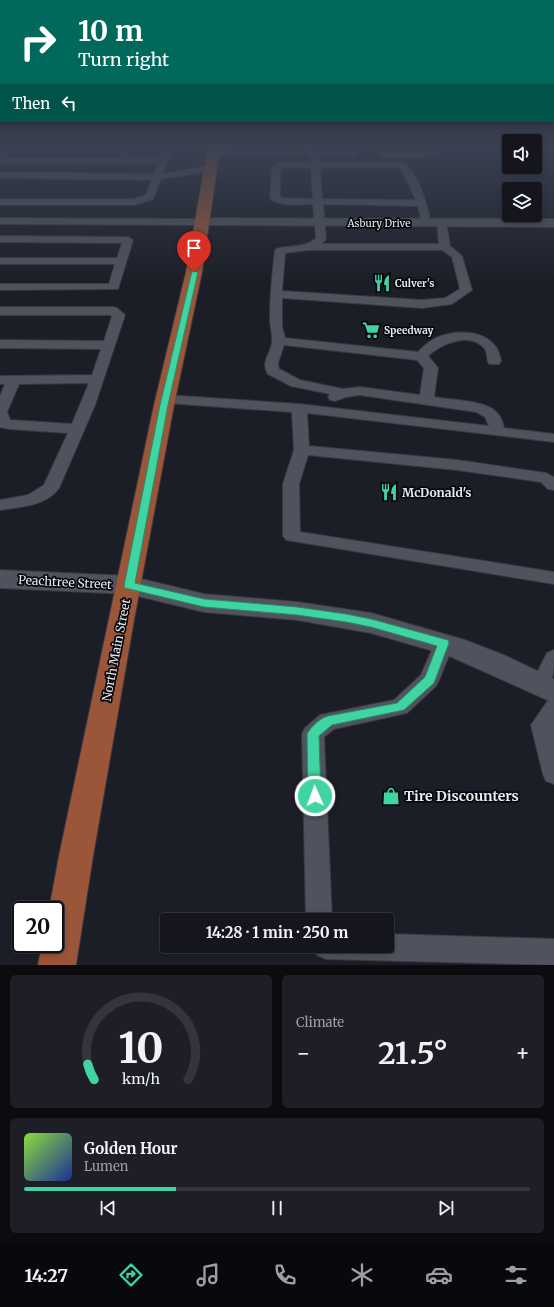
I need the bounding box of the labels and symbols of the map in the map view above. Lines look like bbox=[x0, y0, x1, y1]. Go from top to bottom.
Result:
street label: Asbury Drive bbox=[347, 217, 410, 230]
pin bbox=[177, 231, 211, 272]
restaurant icon: Culver's bbox=[372, 273, 392, 293]
place label: Culver's bbox=[395, 277, 434, 290]
supermarket icon: Speedway bbox=[361, 320, 381, 340]
place label: Speedway bbox=[384, 324, 434, 337]
restaurant icon: McDonald's bbox=[379, 482, 399, 502]
place label: McDonald's bbox=[402, 485, 471, 500]
street label: Peachtree Street bbox=[18, 572, 112, 592]
street label: North Main Street bbox=[99, 597, 133, 703]
position arrow bbox=[294, 775, 336, 817]
shop icon: Tire Discounters bbox=[381, 786, 401, 806]
place label: Tire Discounters bbox=[404, 787, 519, 805]
speed limit sign: 20 bbox=[12, 901, 64, 953]

